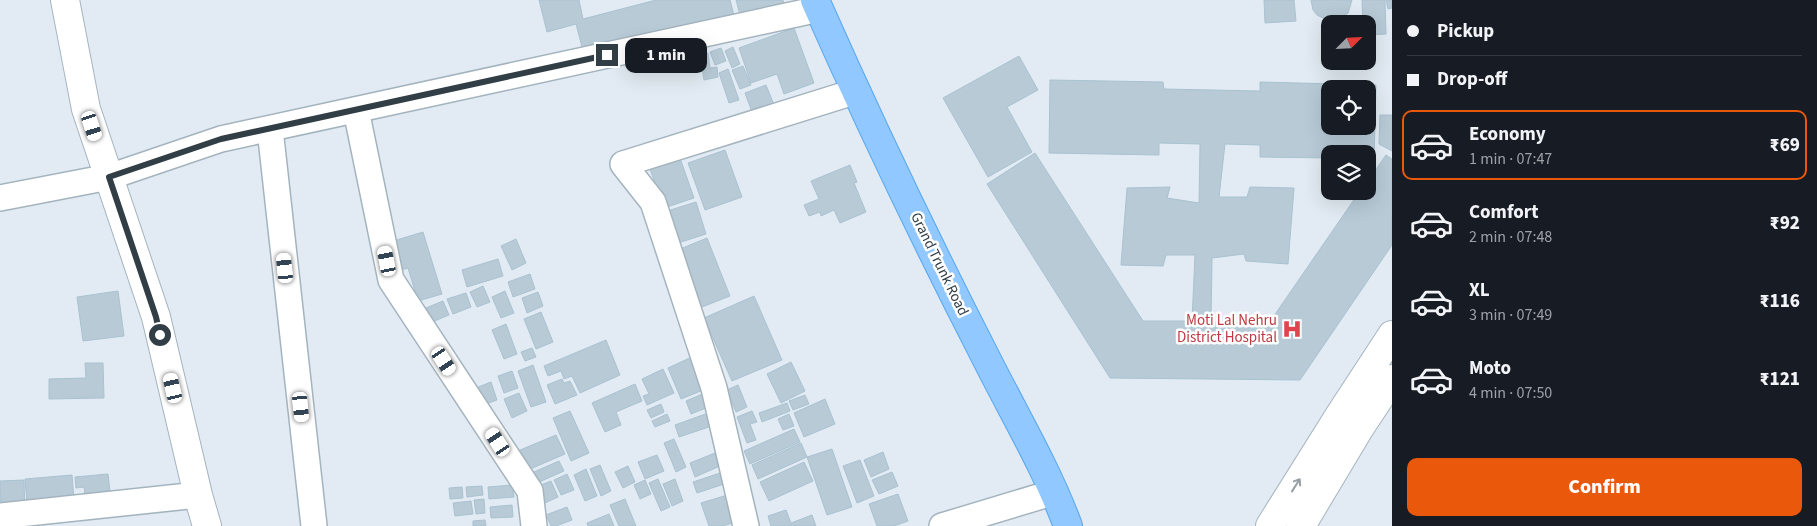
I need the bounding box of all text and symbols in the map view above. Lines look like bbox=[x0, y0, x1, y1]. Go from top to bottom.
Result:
north arrow bbox=[1321, 15, 1376, 70]
map controls bbox=[1321, 15, 1376, 200]
text: Pickup bbox=[1437, 18, 1494, 45]
callout: 1 min bbox=[624, 38, 707, 72]
route end bbox=[596, 44, 618, 66]
text: 1 min bbox=[646, 44, 686, 66]
text: Drop-off bbox=[1437, 66, 1507, 93]
button: locate bbox=[1321, 80, 1376, 135]
car bbox=[80, 109, 103, 143]
text: Economy bbox=[1469, 121, 1546, 148]
icon: car bbox=[1409, 123, 1454, 168]
text: ₹69 bbox=[1770, 132, 1800, 159]
button: layers bbox=[1321, 145, 1376, 200]
text: 1 min · 07:47 bbox=[1469, 148, 1552, 170]
text: Comfort bbox=[1469, 199, 1539, 226]
icon: car bbox=[1409, 201, 1454, 246]
street label: Grand Trunk Road bbox=[905, 209, 974, 319]
text: ₹92 bbox=[1770, 210, 1800, 237]
text: 2 min · 07:48 bbox=[1469, 226, 1552, 248]
car bbox=[376, 245, 397, 277]
car bbox=[275, 252, 294, 284]
text: XL bbox=[1469, 277, 1490, 304]
icon: car bbox=[1409, 279, 1454, 324]
text: ₹116 bbox=[1759, 288, 1800, 315]
text: 3 min · 07:49 bbox=[1469, 304, 1552, 326]
place label: Moti Lal Nehru District Hospital bbox=[1177, 310, 1277, 348]
hospital icon: Moti Lal Nehru District Hospital bbox=[1281, 318, 1303, 340]
route start bbox=[149, 324, 171, 346]
car bbox=[429, 344, 458, 378]
text: Moto bbox=[1469, 355, 1511, 382]
icon: car bbox=[1409, 357, 1454, 402]
text: ₹121 bbox=[1759, 366, 1800, 393]
car bbox=[162, 372, 183, 404]
text: 4 min · 07:50 bbox=[1469, 382, 1552, 404]
car bbox=[291, 391, 310, 423]
car bbox=[483, 425, 512, 459]
button: Confirm bbox=[1407, 458, 1802, 516]
one-way arrow bbox=[1291, 478, 1301, 492]

